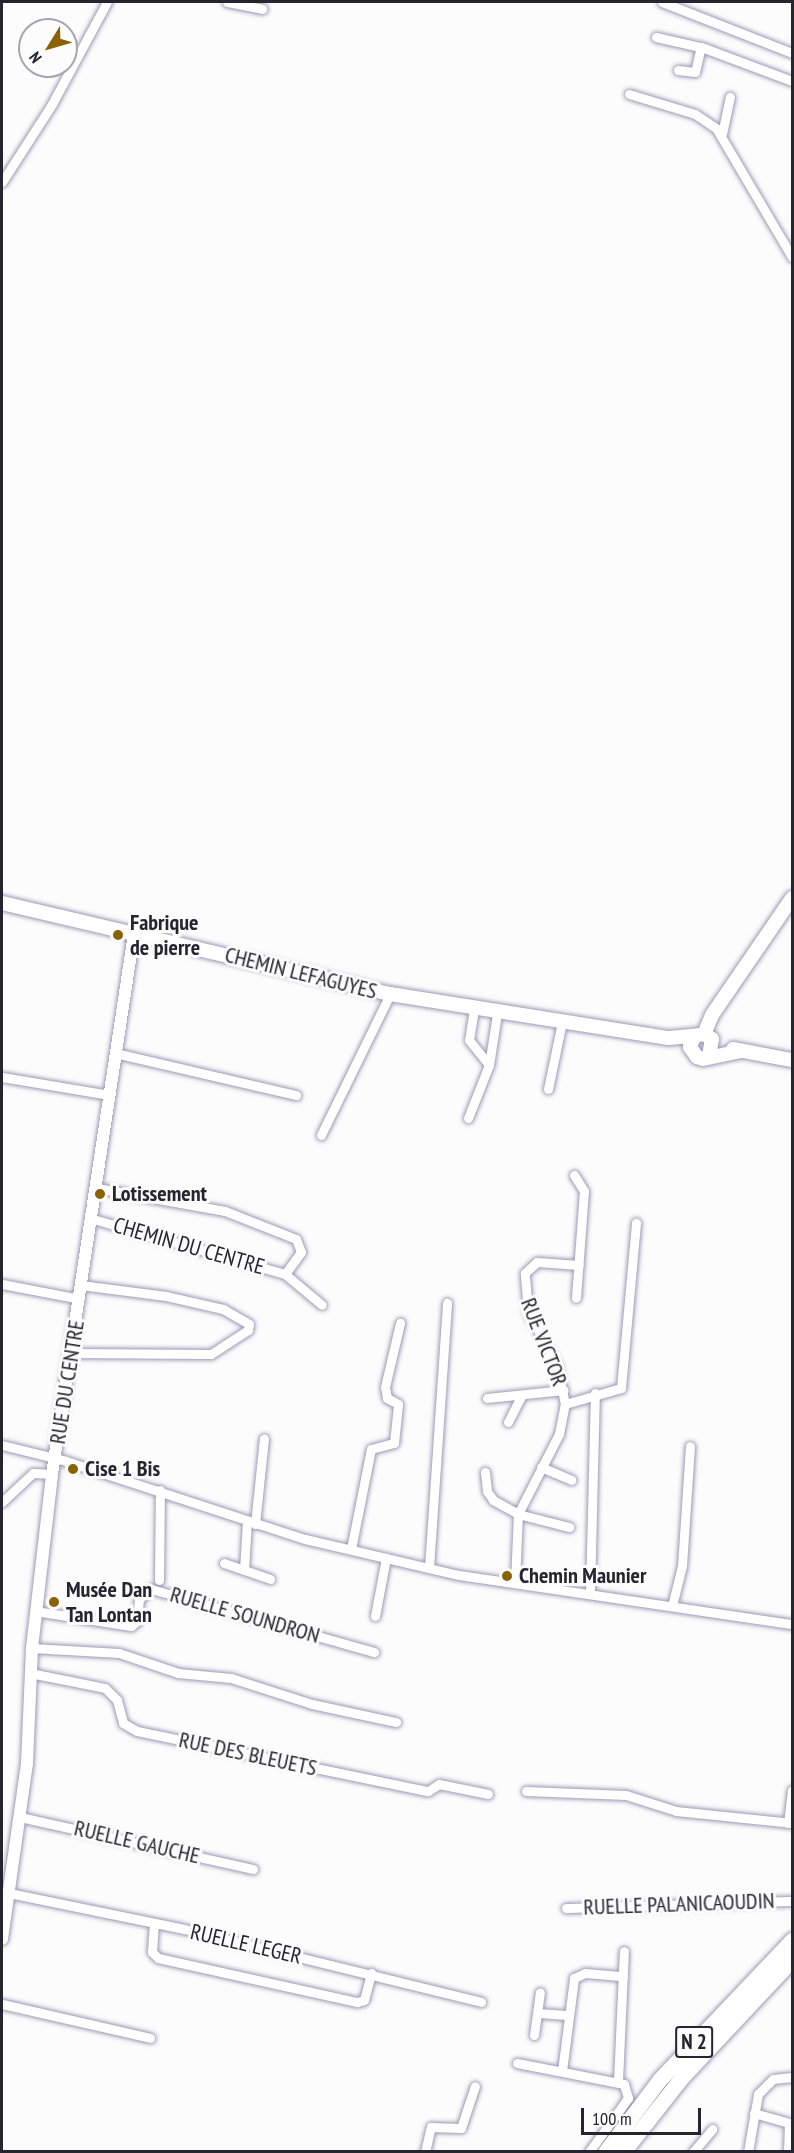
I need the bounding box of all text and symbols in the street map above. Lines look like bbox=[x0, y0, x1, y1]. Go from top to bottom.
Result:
north arrow bbox=[18, 18, 78, 78]
text: N bbox=[25, 48, 46, 67]
place label: Fabrique de pierre bbox=[130, 909, 200, 960]
marker: Fabrique de pierre bbox=[111, 928, 125, 942]
street label: CHEMIN LEFAGUYES bbox=[222, 941, 380, 1005]
place label: Lotissement bbox=[112, 1181, 207, 1207]
marker: Lotissement bbox=[93, 1187, 107, 1201]
street label: CHEMIN DU CENTRE bbox=[110, 1212, 268, 1280]
street label: RUE VICTOR bbox=[515, 1294, 573, 1390]
street label: RUE DU CENTRE bbox=[44, 1318, 90, 1446]
place label: Cise 1 Bis bbox=[85, 1456, 160, 1482]
marker: Cise 1 Bis bbox=[66, 1462, 80, 1476]
place label: Chemin Maunier bbox=[519, 1563, 646, 1589]
marker: Chemin Maunier bbox=[500, 1569, 514, 1583]
place label: Musée Dan Tan Lontan bbox=[66, 1576, 152, 1628]
street label: RUELLE SOUNDRON bbox=[167, 1581, 323, 1649]
marker: Musée Dan Tan Lontan bbox=[47, 1595, 61, 1609]
street label: RUE DES BLEUETS bbox=[177, 1727, 319, 1781]
street label: RUELLE GAUCHE bbox=[72, 1815, 202, 1869]
street label: RUELLE PALANICAOUDIN bbox=[583, 1887, 775, 1921]
street label: RUELLE LEGER bbox=[188, 1918, 304, 1970]
road number: N 2 bbox=[674, 2024, 714, 2060]
scale bar bbox=[584, 2096, 704, 2134]
text: 100 m bbox=[592, 2107, 632, 2130]

